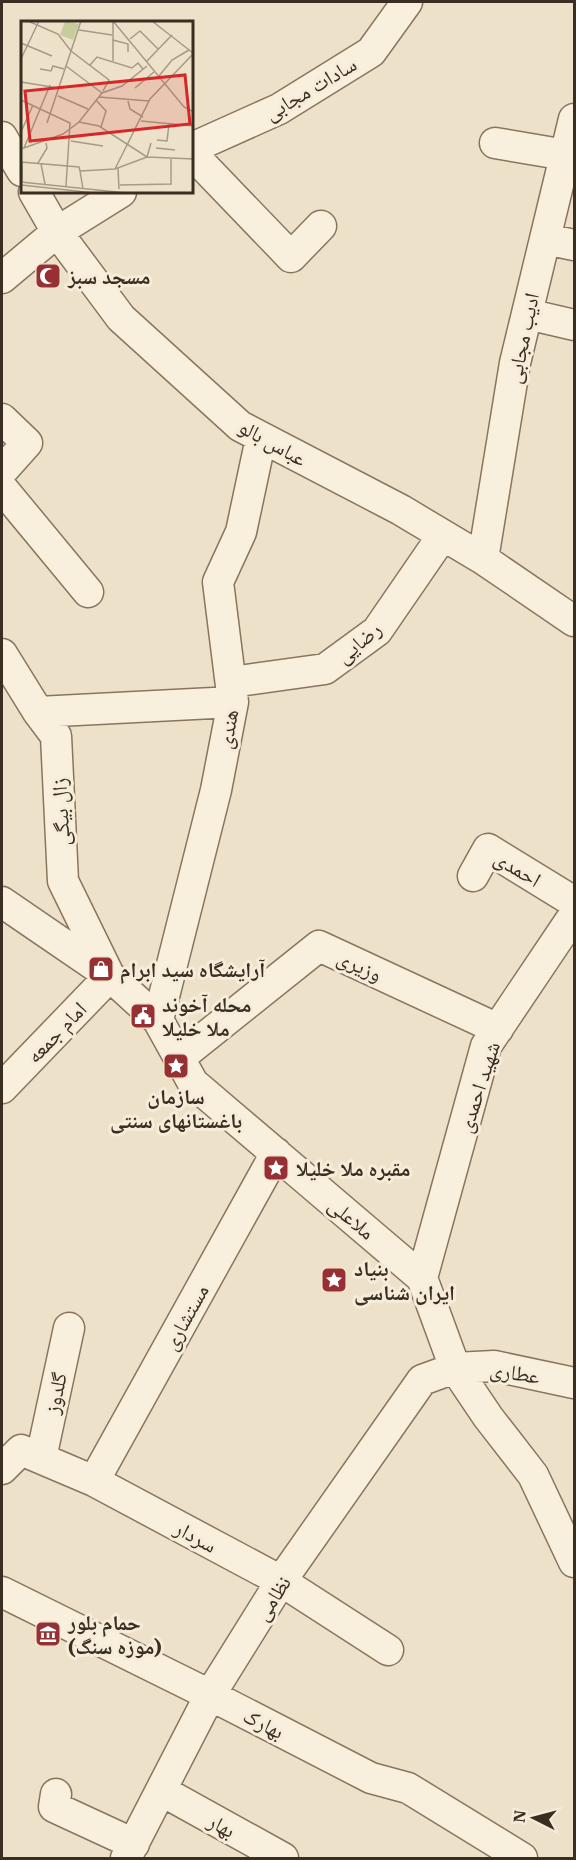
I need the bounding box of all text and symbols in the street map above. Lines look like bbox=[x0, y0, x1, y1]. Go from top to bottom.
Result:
inset map bbox=[21, 21, 194, 194]
street label: سادات مجابی bbox=[259, 49, 361, 127]
mosque icon: مسجد سبز bbox=[33, 261, 63, 291]
place label: مسجد سبز bbox=[67, 262, 151, 290]
street label: ادیب مجابی bbox=[499, 290, 545, 386]
street label: عباس بالو bbox=[234, 412, 312, 472]
street label: رضایی bbox=[329, 615, 387, 669]
street label: هندی bbox=[210, 707, 244, 751]
street label: زال بیگی bbox=[44, 777, 76, 847]
street label: احمدی bbox=[489, 843, 547, 893]
street label: وزیری bbox=[333, 942, 387, 988]
shop icon: آرایشگاه سید ابرام bbox=[86, 954, 116, 984]
place label: آرایشگاه سید ابرام bbox=[120, 955, 265, 984]
place label: محله آخوند ملا خلیلا bbox=[162, 990, 251, 1042]
street label: امام جمعه bbox=[20, 995, 93, 1069]
public building icon: محله آخوند ملا خلیلا bbox=[128, 1001, 158, 1031]
street label: شهید احمدی bbox=[450, 1038, 506, 1136]
place icon: سازمان باغستانهای سنتی bbox=[161, 1051, 191, 1081]
place label: سازمان باغستانهای سنتی bbox=[110, 1082, 242, 1134]
place icon: مقبره ملا خلیلا bbox=[261, 1153, 291, 1183]
place label: مقبره ملا خلیلا bbox=[296, 1154, 410, 1182]
street label: ملاعلی bbox=[323, 1190, 381, 1246]
place label: بنیاد ایران شناسی bbox=[354, 1254, 455, 1306]
place icon: بنیاد ایران شناسی bbox=[319, 1265, 349, 1295]
street label: مستشاری bbox=[155, 1279, 215, 1355]
street label: عطاری bbox=[488, 1354, 542, 1390]
street label: گلدوز bbox=[37, 1369, 73, 1417]
street label: سردار bbox=[169, 1513, 222, 1559]
street label: نظامی bbox=[247, 1570, 297, 1626]
place label: حمام بلور (موزه سنگ) bbox=[67, 1608, 162, 1660]
museum icon: حمام بلور (موزه سنگ) bbox=[33, 1619, 63, 1649]
street label: بهارک bbox=[239, 1701, 289, 1745]
north arrow bbox=[504, 1788, 564, 1848]
street label: بهار bbox=[202, 1806, 241, 1844]
text: N bbox=[508, 1809, 530, 1824]

